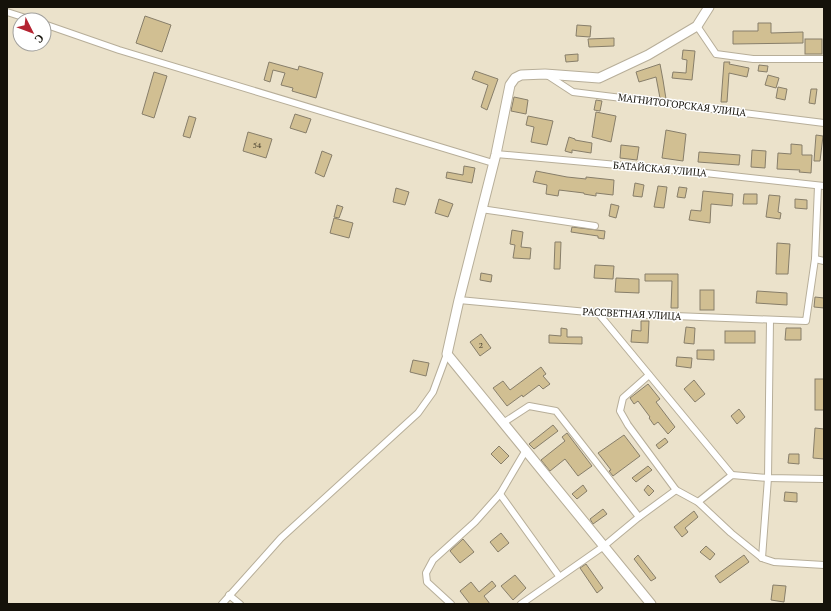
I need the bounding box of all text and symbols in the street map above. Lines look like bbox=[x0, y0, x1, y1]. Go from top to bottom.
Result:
north arrow bbox=[12, 12, 52, 52]
text: С bbox=[32, 31, 47, 46]
street label: МАГНИТОГОРСКАЯ УЛИЦА bbox=[617, 91, 747, 119]
house number: 54 bbox=[253, 140, 262, 150]
street label: БАТАЙСКАЯ УЛИЦА bbox=[613, 158, 708, 180]
street label: РАССВЕТНАЯ УЛИЦА bbox=[582, 305, 682, 323]
house number: 2 bbox=[479, 340, 483, 350]

